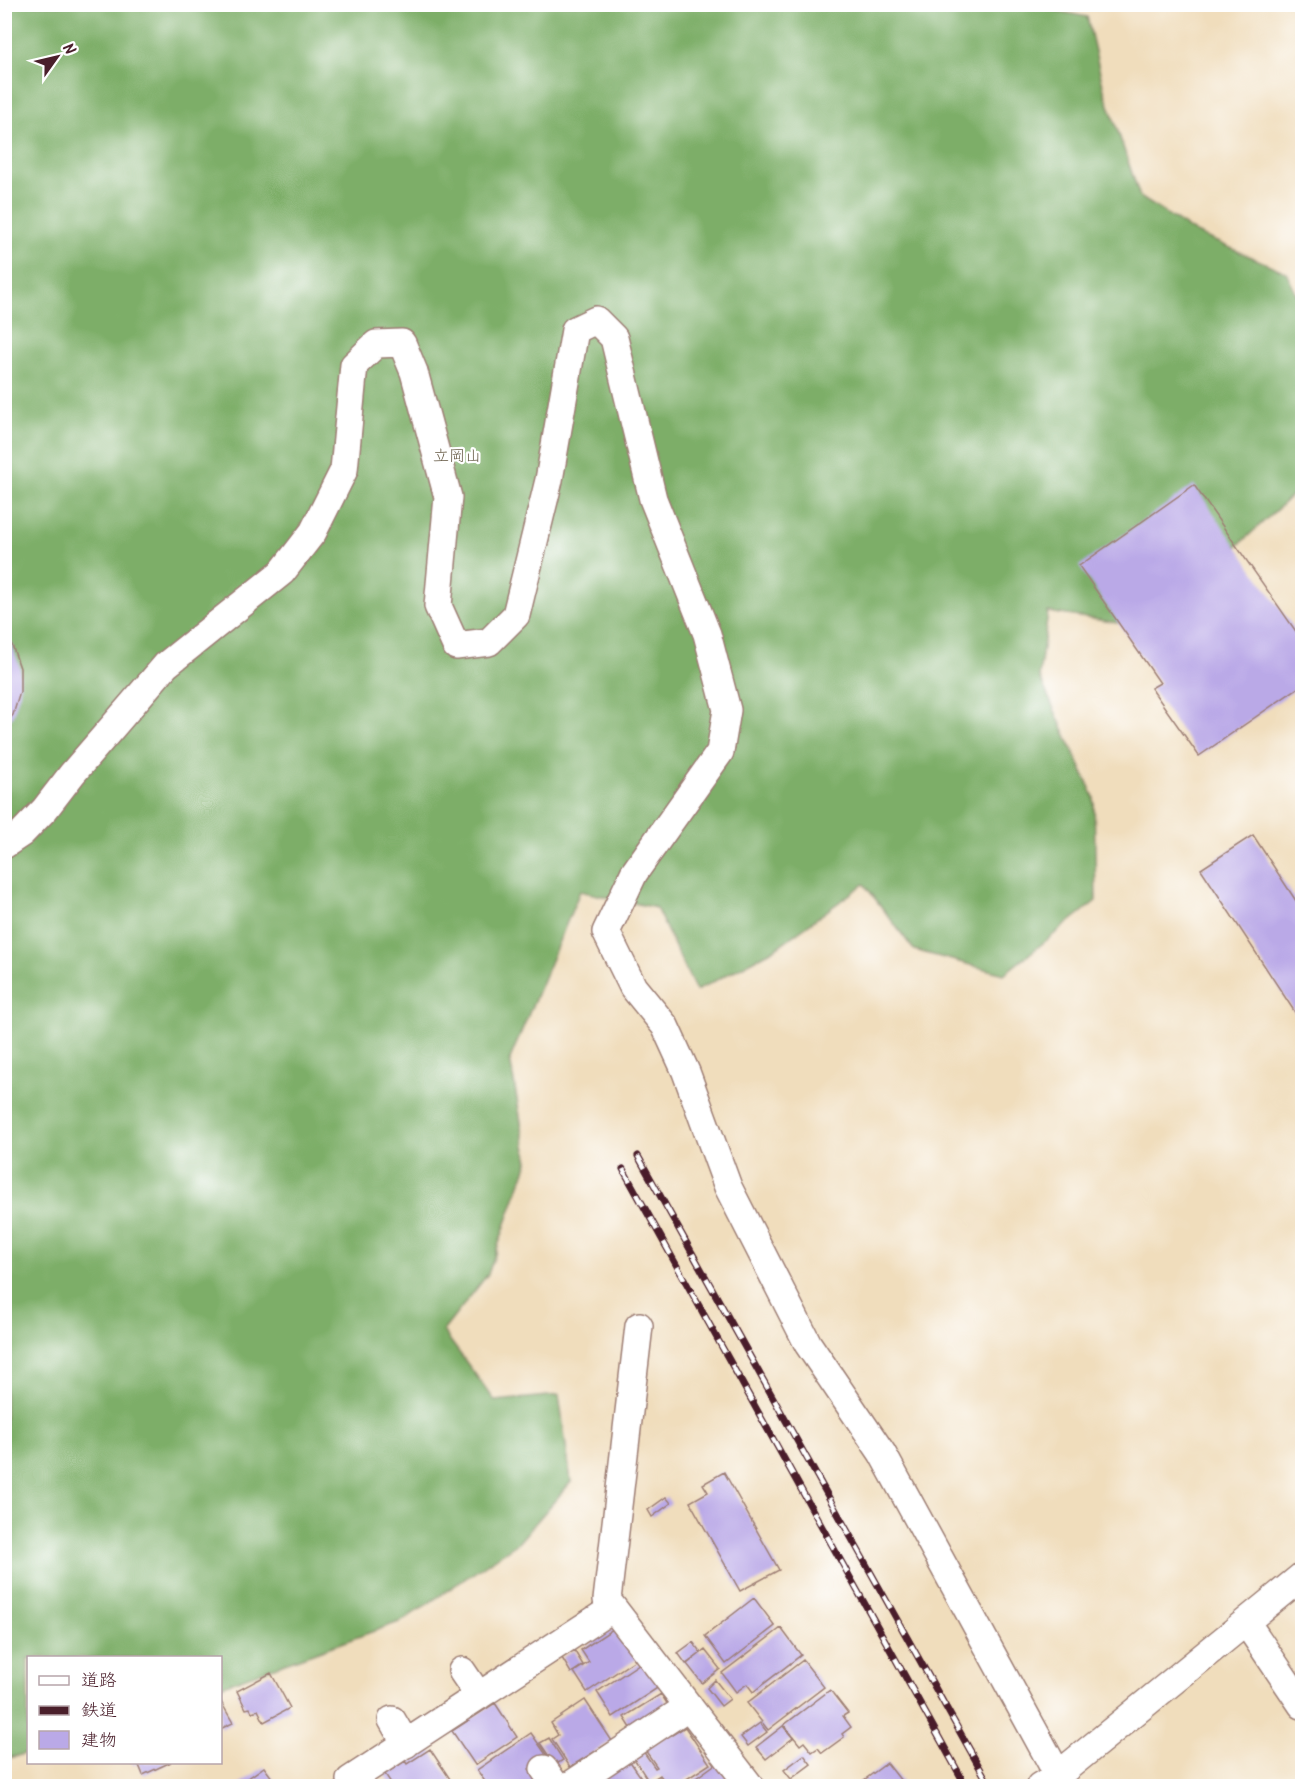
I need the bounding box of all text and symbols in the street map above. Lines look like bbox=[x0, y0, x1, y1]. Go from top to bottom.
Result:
north arrow bbox=[27, 27, 87, 87]
text: N bbox=[55, 38, 81, 61]
park label: 立岡山 bbox=[433, 444, 481, 469]
legend bbox=[27, 1656, 222, 1764]
text: 道路 bbox=[81, 1667, 117, 1696]
text: 鉄道 bbox=[81, 1697, 117, 1726]
text: 建物 bbox=[81, 1727, 117, 1756]

